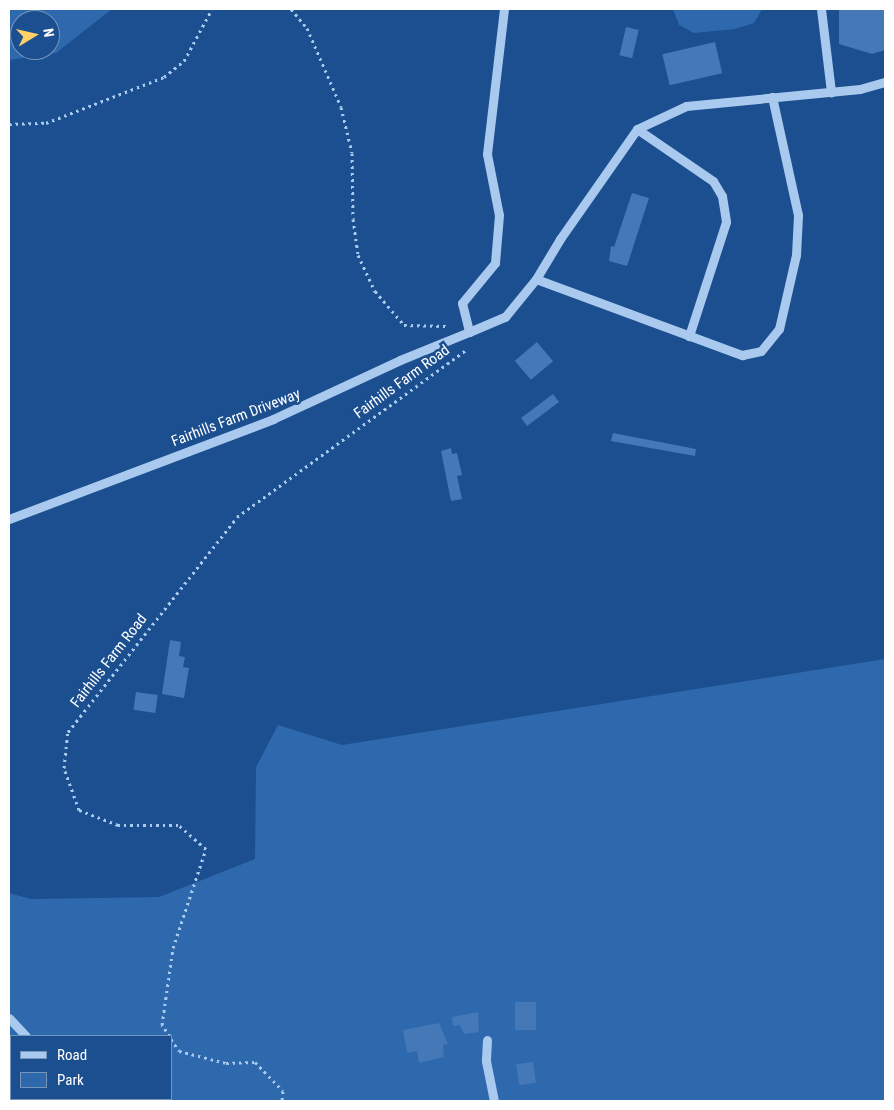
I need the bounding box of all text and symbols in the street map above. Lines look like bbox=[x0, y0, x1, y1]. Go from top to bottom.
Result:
north arrow bbox=[10, 10, 60, 60]
text: N bbox=[40, 27, 57, 38]
street label: Fairhills Farm Road bbox=[351, 341, 453, 423]
street label: Fairhills Farm Driveway bbox=[169, 385, 303, 451]
street label: Fairhills Farm Road bbox=[67, 611, 151, 711]
legend bbox=[10, 1035, 172, 1100]
text: Road bbox=[57, 1046, 87, 1064]
text: Park bbox=[57, 1071, 84, 1089]

